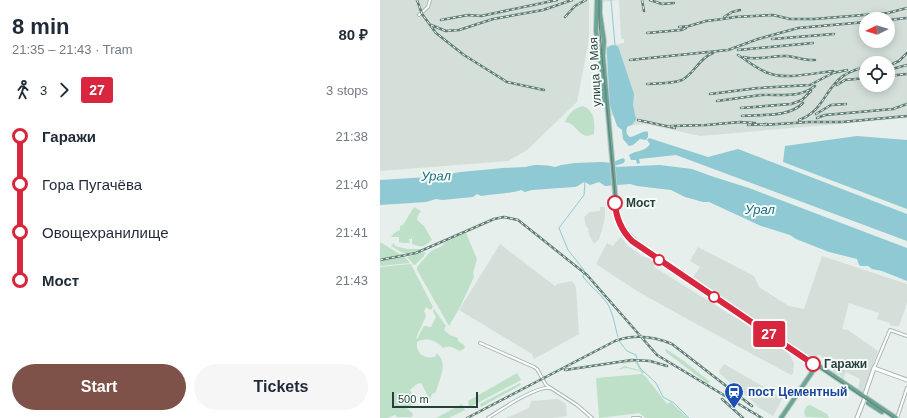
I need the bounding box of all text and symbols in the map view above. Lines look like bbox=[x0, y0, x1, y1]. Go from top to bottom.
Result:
north arrow bbox=[859, 12, 895, 48]
map controls bbox=[859, 12, 895, 92]
text: 8 min bbox=[12, 14, 69, 39]
text: 80 ₽ bbox=[338, 26, 368, 43]
street label: улица 9 Мая bbox=[586, 37, 604, 107]
text: 21:35 – 21:43 · Tram bbox=[12, 42, 133, 57]
button: locate bbox=[859, 56, 895, 92]
icon: walk bbox=[12, 79, 34, 101]
icon: forward bbox=[53, 79, 75, 101]
text: 27 bbox=[89, 82, 105, 98]
text: 3 bbox=[40, 83, 47, 98]
text: 3 stops bbox=[326, 83, 368, 98]
text: Гаражи bbox=[42, 128, 96, 145]
text: 21:38 bbox=[335, 129, 368, 144]
water label: Урал bbox=[420, 168, 452, 184]
text: Гора Пугачёва bbox=[42, 176, 142, 193]
text: 21:40 bbox=[335, 177, 368, 192]
marker: Мост bbox=[607, 195, 623, 211]
place label: Мост bbox=[626, 196, 656, 210]
water label: Урал bbox=[744, 202, 776, 217]
text: Овощехранилище bbox=[42, 224, 169, 241]
text: 21:41 bbox=[335, 225, 368, 240]
unlabelled marker bbox=[653, 254, 665, 266]
text: Мост bbox=[42, 272, 79, 289]
text: 21:43 bbox=[335, 273, 368, 288]
unlabelled marker bbox=[708, 291, 720, 303]
line badge: 27 bbox=[751, 321, 787, 347]
text: 27 bbox=[761, 326, 777, 342]
marker: Гаражи bbox=[805, 356, 821, 372]
place label: Гаражи bbox=[824, 357, 867, 371]
button: Start bbox=[12, 364, 186, 410]
button: Tickets bbox=[194, 364, 368, 410]
station icon: пост Цементный bbox=[723, 381, 745, 409]
place label: пост Цементный bbox=[748, 385, 847, 399]
scale bar bbox=[392, 390, 478, 409]
text: 500 m bbox=[398, 393, 429, 405]

